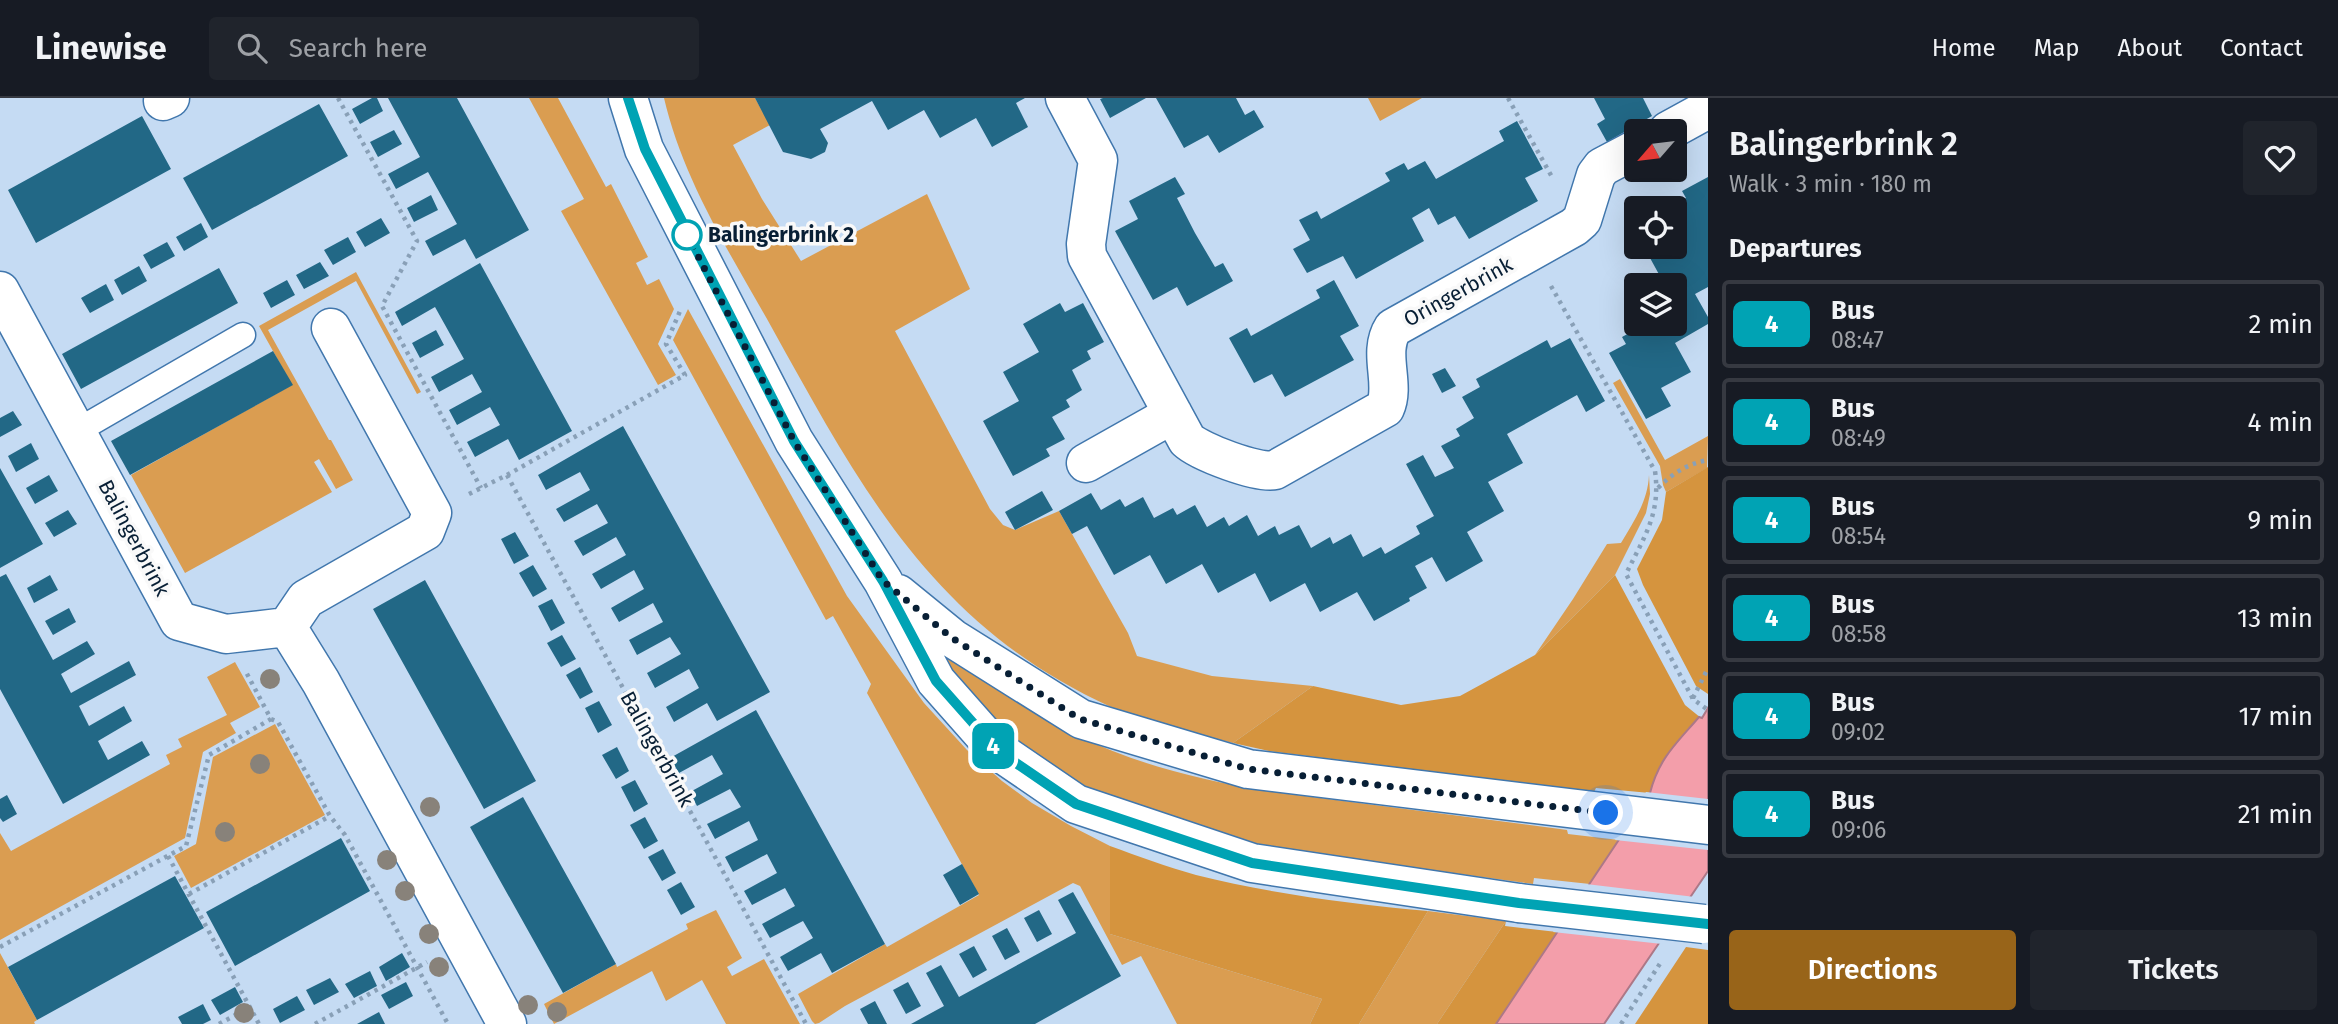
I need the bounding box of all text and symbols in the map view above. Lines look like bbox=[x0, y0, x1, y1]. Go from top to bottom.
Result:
search box bbox=[209, 17, 699, 80]
text: Linewise bbox=[35, 28, 167, 68]
icon: search bbox=[233, 29, 271, 67]
text: Search here bbox=[289, 33, 428, 64]
text: Home bbox=[1932, 34, 1996, 62]
text: Map bbox=[2034, 34, 2080, 62]
text: About bbox=[2118, 34, 2182, 62]
text: Contact bbox=[2220, 34, 2303, 62]
north arrow bbox=[1624, 119, 1687, 182]
map controls bbox=[1624, 119, 1687, 336]
button: heart bbox=[2243, 121, 2317, 195]
text: Balingerbrink 2 bbox=[1729, 124, 1958, 164]
text: Walk · 3 min · 180 m bbox=[1729, 170, 1932, 198]
button: locate bbox=[1624, 196, 1687, 259]
marker: Balingerbrink 2 bbox=[672, 220, 702, 250]
place label: Balingerbrink 2 bbox=[708, 222, 854, 248]
text: Departures bbox=[1729, 233, 1862, 264]
street label: Oringerbrink bbox=[1399, 251, 1517, 333]
button: layers bbox=[1624, 273, 1687, 336]
text: Bus bbox=[1831, 295, 1874, 326]
text: 2 min bbox=[2248, 309, 2313, 340]
text: 4 bbox=[1765, 310, 1778, 338]
text: 08:47 bbox=[1831, 326, 1884, 354]
text: Bus bbox=[1831, 393, 1874, 424]
text: 4 min bbox=[2247, 407, 2313, 438]
text: 4 bbox=[1765, 408, 1778, 436]
text: 08:49 bbox=[1831, 424, 1886, 452]
street label: Balingerbrink bbox=[92, 475, 176, 601]
text: Bus bbox=[1831, 491, 1874, 522]
text: 9 min bbox=[2248, 505, 2313, 536]
text: 4 bbox=[1765, 506, 1778, 534]
text: 08:54 bbox=[1831, 522, 1886, 550]
text: Bus bbox=[1831, 589, 1874, 620]
text: 13 min bbox=[2237, 603, 2313, 634]
text: 4 bbox=[1765, 604, 1778, 632]
text: 08:58 bbox=[1831, 620, 1886, 648]
street label: Balingerbrink bbox=[615, 687, 700, 812]
text: Bus bbox=[1831, 687, 1874, 718]
text: 17 min bbox=[2238, 701, 2313, 732]
text: 4 bbox=[1765, 702, 1778, 730]
text: 09:02 bbox=[1831, 718, 1885, 746]
line badge: 4 bbox=[970, 723, 1016, 769]
text: 4 bbox=[986, 732, 1000, 760]
text: Bus bbox=[1831, 785, 1874, 816]
your location bbox=[1588, 795, 1623, 830]
text: 21 min bbox=[2238, 799, 2313, 830]
text: 4 bbox=[1765, 800, 1778, 828]
text: 09:06 bbox=[1831, 816, 1886, 844]
button: Directions bbox=[1729, 930, 2016, 1010]
button: Tickets bbox=[2030, 930, 2317, 1010]

